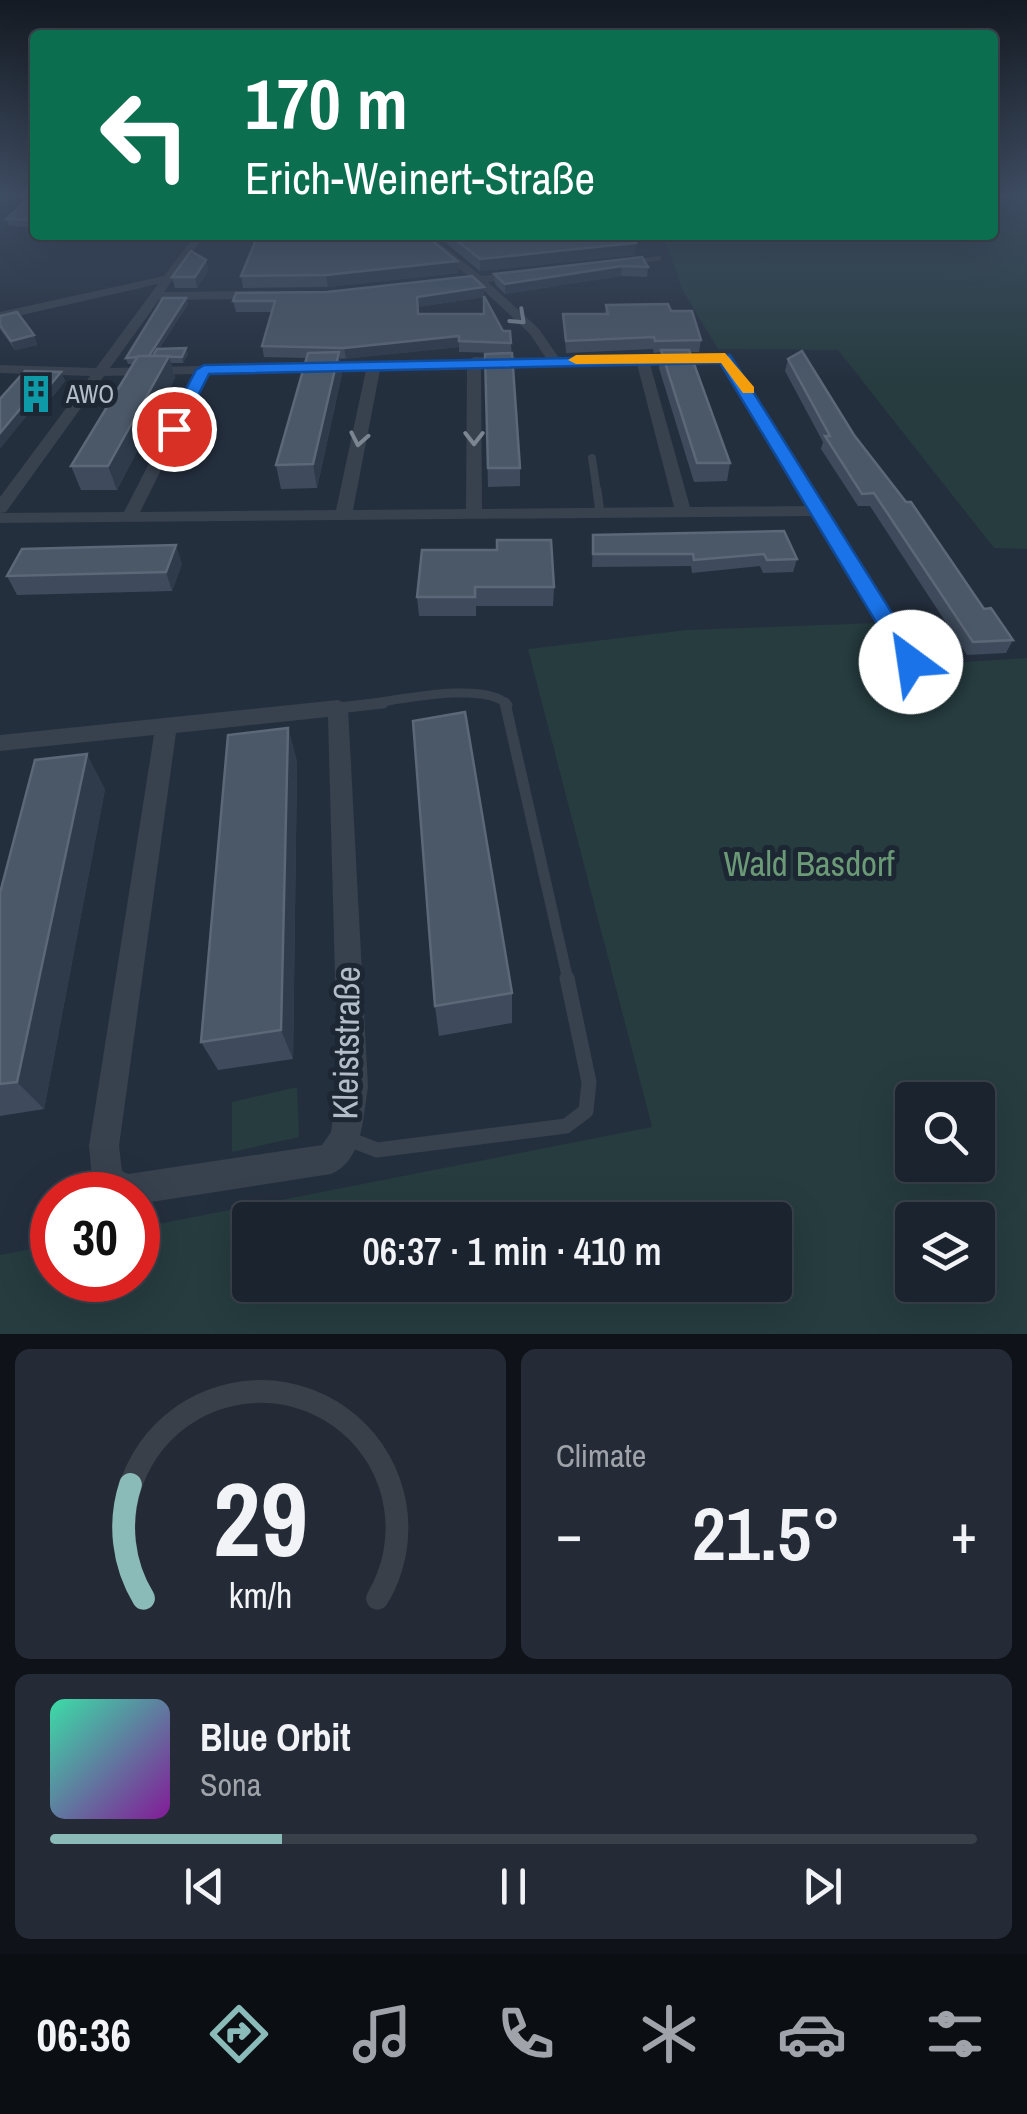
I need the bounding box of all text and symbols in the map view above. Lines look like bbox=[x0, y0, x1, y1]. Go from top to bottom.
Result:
text: 170 m bbox=[245, 57, 408, 151]
icon: left bbox=[80, 70, 210, 200]
text: Erich-Weinert-Straße bbox=[245, 147, 595, 208]
one-way arrow bbox=[508, 306, 526, 324]
building icon: AWO bbox=[15, 373, 57, 415]
place label: AWO bbox=[65, 377, 114, 411]
pin bbox=[132, 387, 217, 472]
icon: arrive bbox=[147, 402, 202, 457]
one-way arrow bbox=[349, 431, 370, 448]
one-way arrow bbox=[463, 432, 485, 447]
position arrow bbox=[859, 610, 963, 714]
park label: Wald Basdorf bbox=[723, 840, 895, 887]
street label: Kleiststraße bbox=[321, 966, 371, 1120]
map controls bbox=[895, 1082, 995, 1302]
button: search bbox=[895, 1082, 995, 1182]
speed limit sign: 30 bbox=[30, 1172, 160, 1302]
button: layers bbox=[895, 1202, 995, 1302]
text: 06:37 · 1 min · 410 m bbox=[362, 1226, 662, 1277]
text: Climate bbox=[556, 1434, 646, 1477]
text: 29 bbox=[213, 1448, 308, 1588]
text: 21.5° bbox=[692, 1482, 841, 1583]
text: − bbox=[556, 1496, 582, 1570]
text: + bbox=[951, 1496, 977, 1570]
text: km/h bbox=[229, 1571, 292, 1619]
text: Blue Orbit bbox=[200, 1712, 351, 1763]
text: Sona bbox=[200, 1763, 261, 1806]
icon: previous bbox=[177, 1859, 232, 1914]
icon: pause bbox=[486, 1859, 541, 1914]
icon: next bbox=[795, 1859, 850, 1914]
icon: directions bbox=[204, 1999, 274, 2069]
icon: music bbox=[347, 1999, 417, 2069]
icon: phone bbox=[491, 1999, 561, 2069]
icon: climate bbox=[634, 1999, 704, 2069]
icon: car bbox=[777, 1999, 847, 2069]
icon: filters bbox=[920, 1999, 990, 2069]
text: 06:36 bbox=[37, 2004, 131, 2065]

